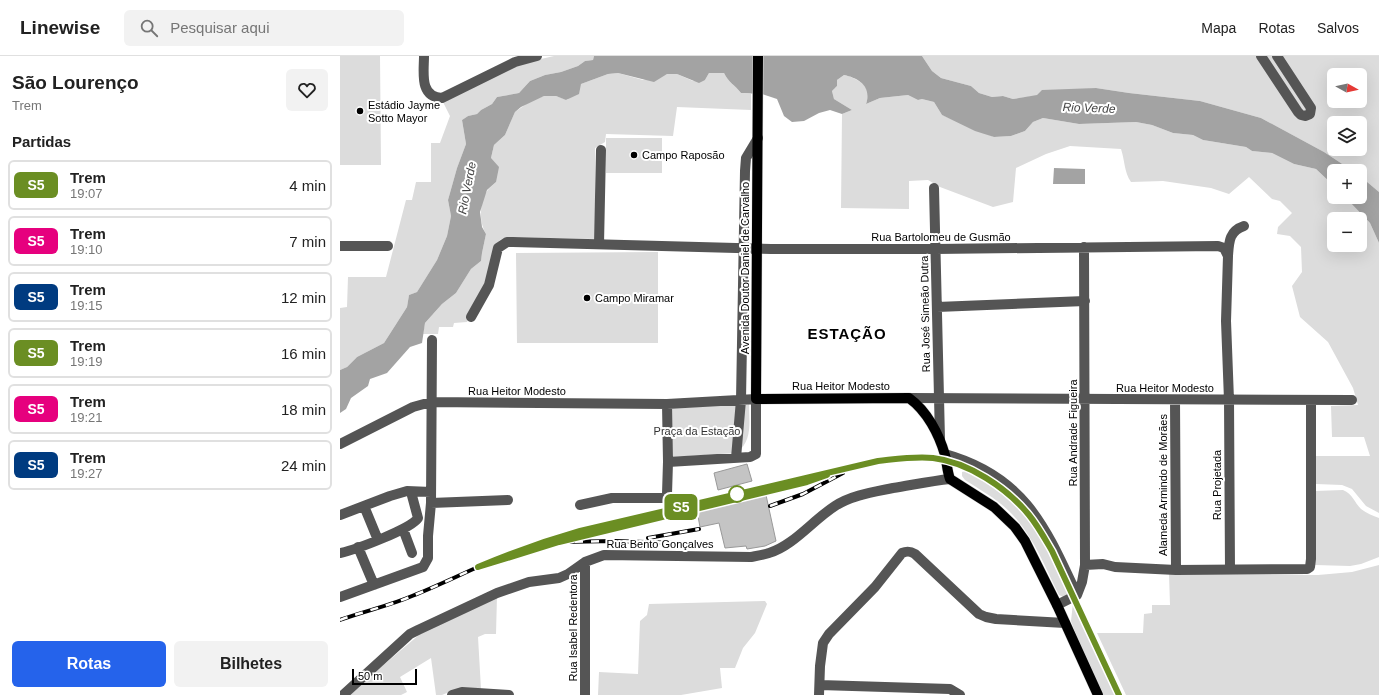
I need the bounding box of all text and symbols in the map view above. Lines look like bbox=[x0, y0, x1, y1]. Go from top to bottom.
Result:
search box bbox=[124, 10, 404, 46]
text: Linewise bbox=[20, 17, 100, 38]
icon: search bbox=[138, 17, 160, 39]
text: Pesquisar aqui bbox=[170, 19, 269, 36]
text: Mapa bbox=[1201, 20, 1236, 36]
text: Rotas bbox=[1258, 20, 1295, 36]
text: Salvos bbox=[1317, 20, 1359, 36]
north arrow bbox=[1327, 68, 1367, 108]
map controls bbox=[1327, 68, 1367, 252]
button: heart bbox=[286, 69, 328, 111]
text: São Lourenço bbox=[12, 72, 139, 93]
text: Trem bbox=[12, 98, 42, 113]
place label: Estádio Jayme Sotto Mayor bbox=[368, 99, 440, 124]
water label: Rio Verde bbox=[1062, 100, 1116, 116]
marker: Estádio Jayme Sotto Mayor bbox=[355, 106, 365, 116]
button: layers bbox=[1327, 116, 1367, 156]
text: Partidas bbox=[12, 133, 71, 150]
place label: Campo Raposão bbox=[642, 149, 725, 161]
marker: Campo Raposão bbox=[629, 150, 639, 160]
water label: Rio Verde bbox=[455, 160, 479, 215]
button: + bbox=[1327, 164, 1367, 204]
text: Trem bbox=[70, 169, 106, 186]
text: S5 bbox=[27, 177, 45, 193]
text: 4 min bbox=[289, 177, 326, 194]
street label: Avenida Doutor Daniel de Carvalho bbox=[739, 182, 751, 354]
text: 19:07 bbox=[70, 186, 103, 201]
button: − bbox=[1327, 212, 1367, 252]
text: Trem bbox=[70, 225, 106, 242]
street label: Rua Bartolomeu de Gusmão bbox=[871, 231, 1011, 243]
text: S5 bbox=[27, 233, 45, 249]
text: 7 min bbox=[289, 233, 326, 250]
text: 19:10 bbox=[70, 242, 103, 257]
street label: Rua José Simeão Dutra bbox=[918, 255, 932, 372]
text: Trem bbox=[70, 281, 106, 298]
text: S5 bbox=[27, 289, 45, 305]
text: 12 min bbox=[281, 289, 326, 306]
place label: Campo Miramar bbox=[595, 292, 674, 304]
marker: Campo Miramar bbox=[582, 293, 592, 303]
text: 19:15 bbox=[70, 298, 103, 313]
district label: ESTAÇÃO bbox=[807, 325, 887, 342]
text: Trem bbox=[70, 337, 106, 354]
text: S5 bbox=[27, 345, 45, 361]
text: 16 min bbox=[281, 345, 326, 362]
text: 19:19 bbox=[70, 354, 103, 369]
street label: Rua Andrade Figueira bbox=[1067, 379, 1079, 487]
street label: Rua Heitor Modesto bbox=[792, 380, 890, 392]
street label: Rua Heitor Modesto bbox=[1116, 382, 1214, 394]
street label: Rua Heitor Modesto bbox=[468, 385, 566, 397]
text: Trem bbox=[70, 393, 106, 410]
text: S5 bbox=[27, 401, 45, 417]
text: 18 min bbox=[281, 401, 326, 418]
text: 19:21 bbox=[70, 410, 103, 425]
street label: Alameda Armindo de Morães bbox=[1157, 414, 1169, 556]
park label: Praça da Estação bbox=[654, 425, 740, 437]
text: Trem bbox=[70, 449, 106, 466]
street label: Rua Projetada bbox=[1211, 449, 1223, 520]
text: S5 bbox=[27, 457, 45, 473]
text: 24 min bbox=[281, 457, 326, 474]
text: 19:27 bbox=[70, 466, 103, 481]
unlabelled marker bbox=[728, 485, 746, 503]
line badge: S5 bbox=[663, 494, 699, 520]
text: S5 bbox=[672, 499, 690, 515]
street label: Rua Bento Gonçalves bbox=[606, 538, 714, 550]
street label: Rua Isabel Redentora bbox=[567, 574, 579, 682]
button: Rotas bbox=[12, 641, 166, 687]
button: Bilhetes bbox=[174, 641, 328, 687]
scale bar bbox=[352, 667, 417, 686]
text: 50 m bbox=[358, 670, 382, 682]

